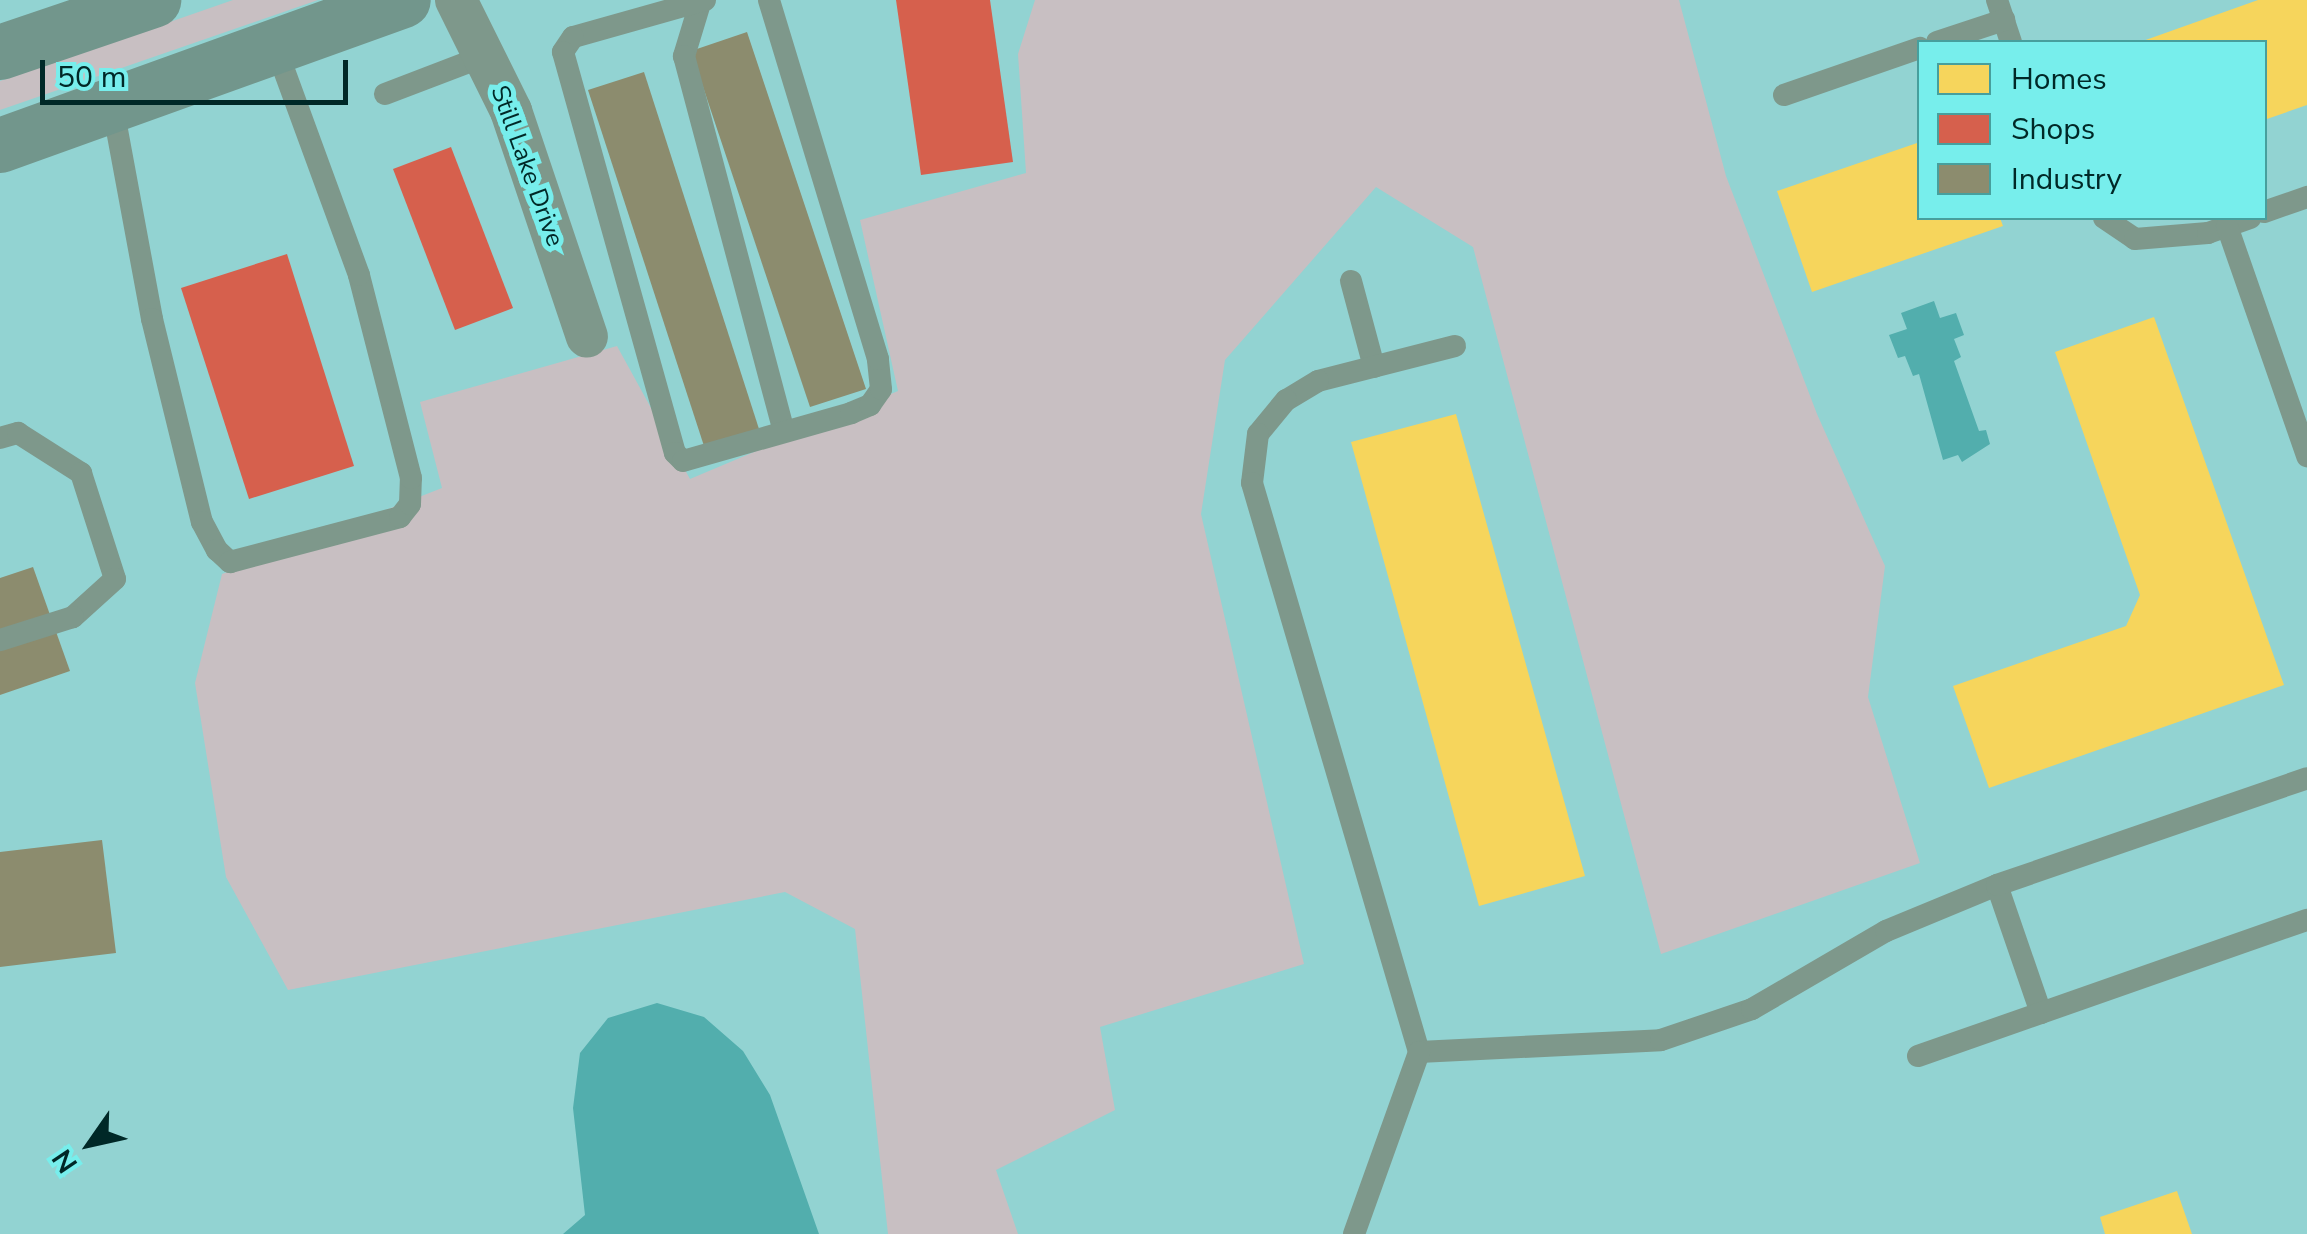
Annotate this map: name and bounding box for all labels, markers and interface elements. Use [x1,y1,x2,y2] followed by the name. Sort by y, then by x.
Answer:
[45,40,352,102] scale bar
[1917,40,2267,220] legend
[57,57,126,98] text: 50 m
[2011,59,2107,100] text: Homes
[484,81,570,251] street label: Still Lake Drive
[2011,109,2095,150] text: Shops
[2011,159,2122,200] text: Industry
[40,1094,140,1194] north arrow
[44,1141,87,1180] text: N

